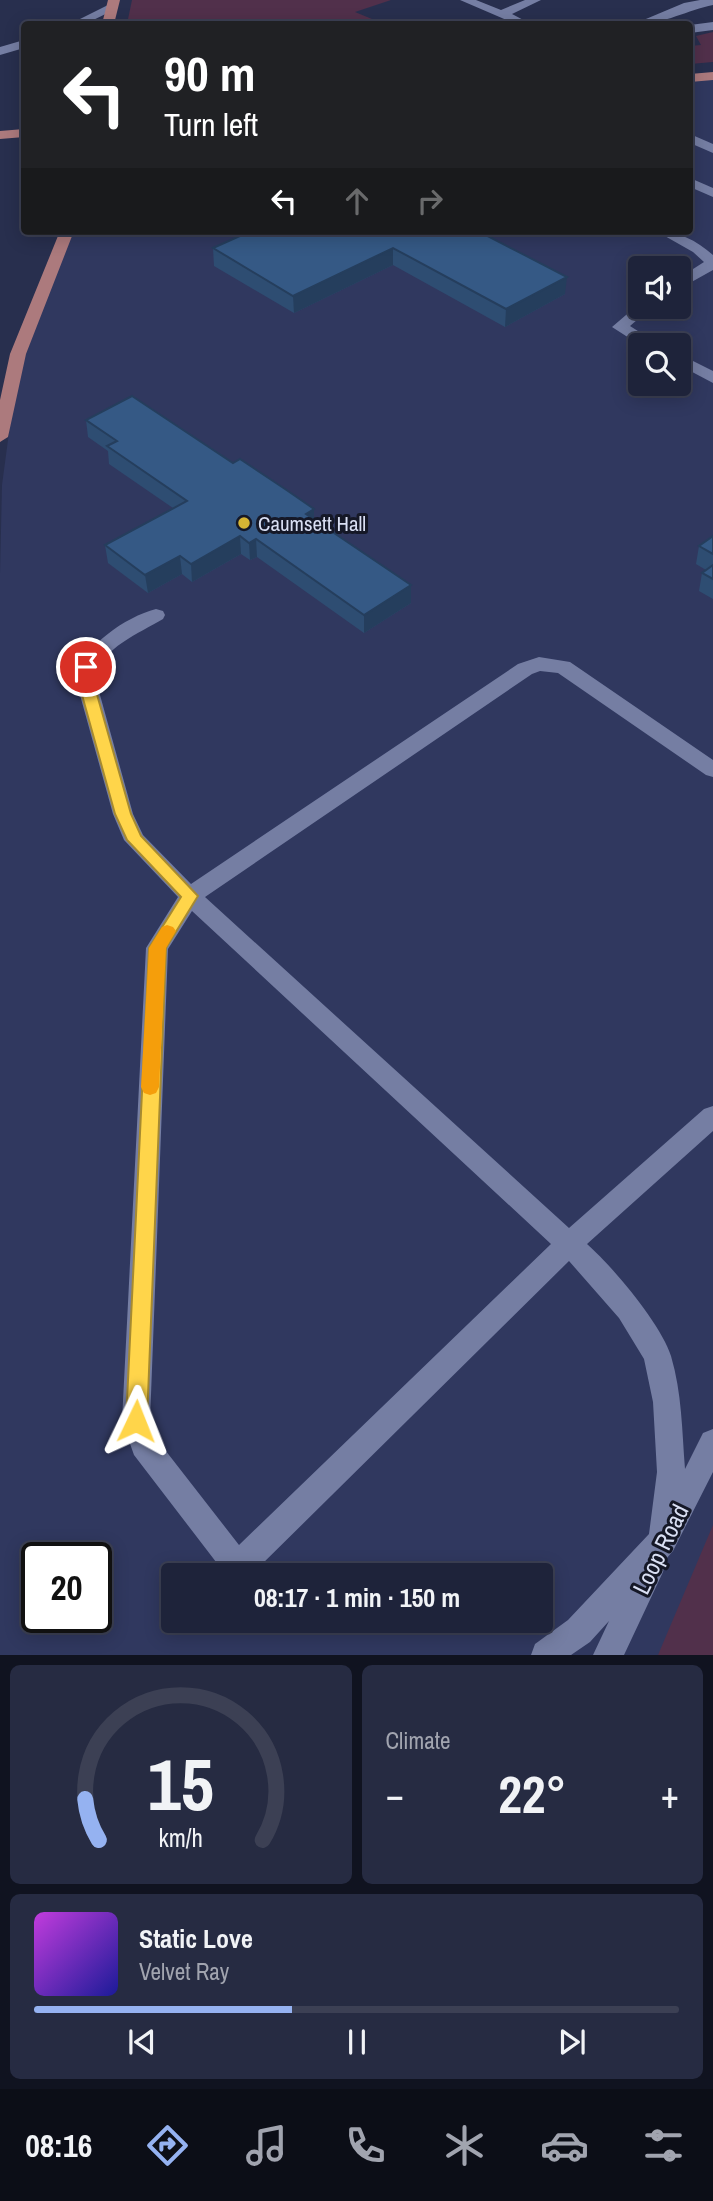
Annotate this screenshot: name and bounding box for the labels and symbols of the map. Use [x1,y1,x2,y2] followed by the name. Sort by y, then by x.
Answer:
[258,509,366,538] place label: Caumsett Hall
[236,515,252,531] marker: Caumsett Hall
[56,637,116,697] pin
[99,1384,173,1458] position arrow
[625,1499,695,1599] street label: Loop Road
[21,1542,112,1633] speed limit sign: 20

